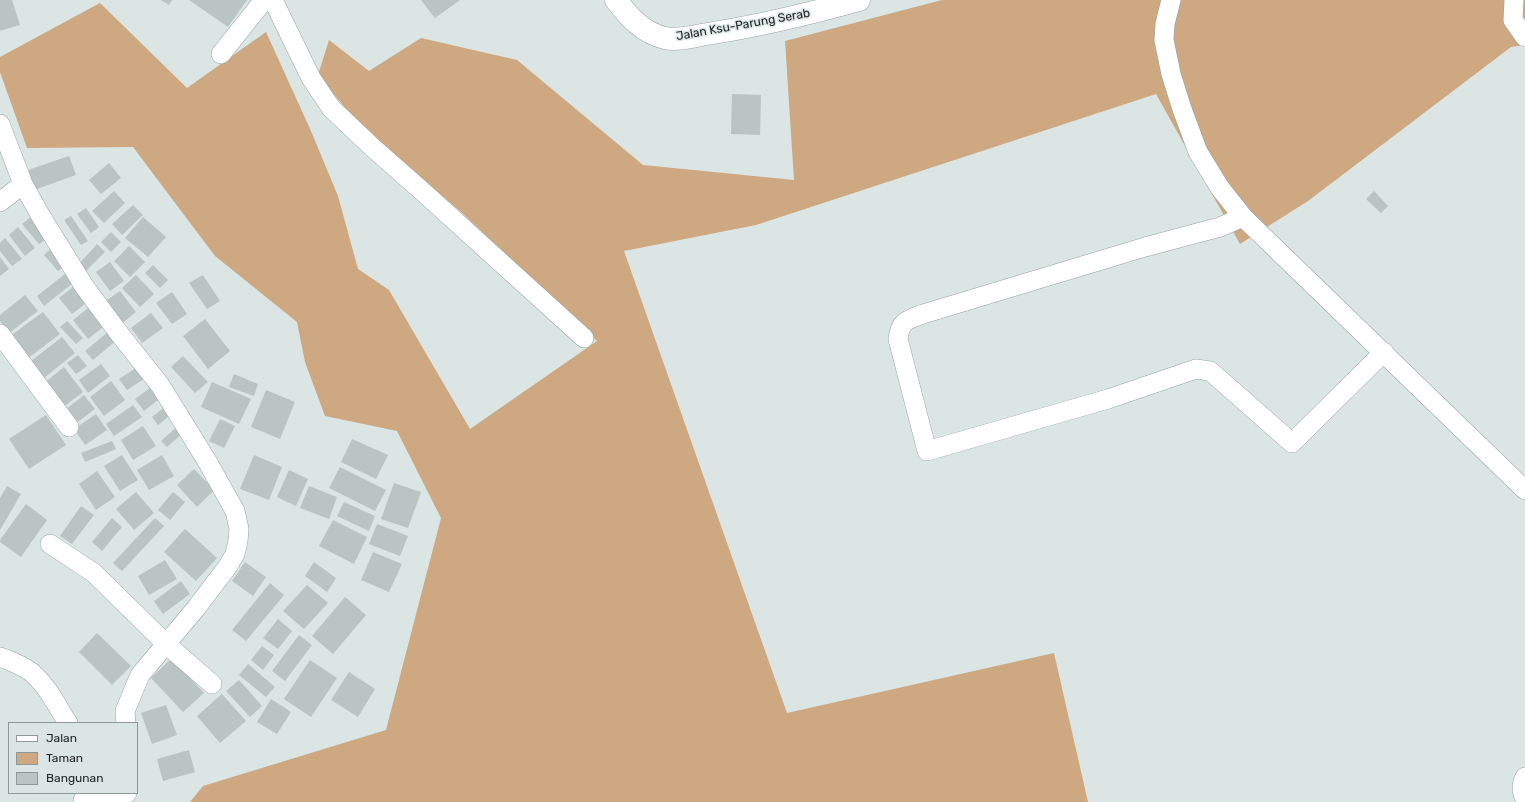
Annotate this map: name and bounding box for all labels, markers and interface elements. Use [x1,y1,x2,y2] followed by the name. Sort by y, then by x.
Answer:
[675,6,811,44] street label: Jalan Ksu-Parung Serab
[8,722,138,794] legend
[46,731,77,745] text: Jalan
[46,751,83,765] text: Taman
[46,771,103,785] text: Bangunan

